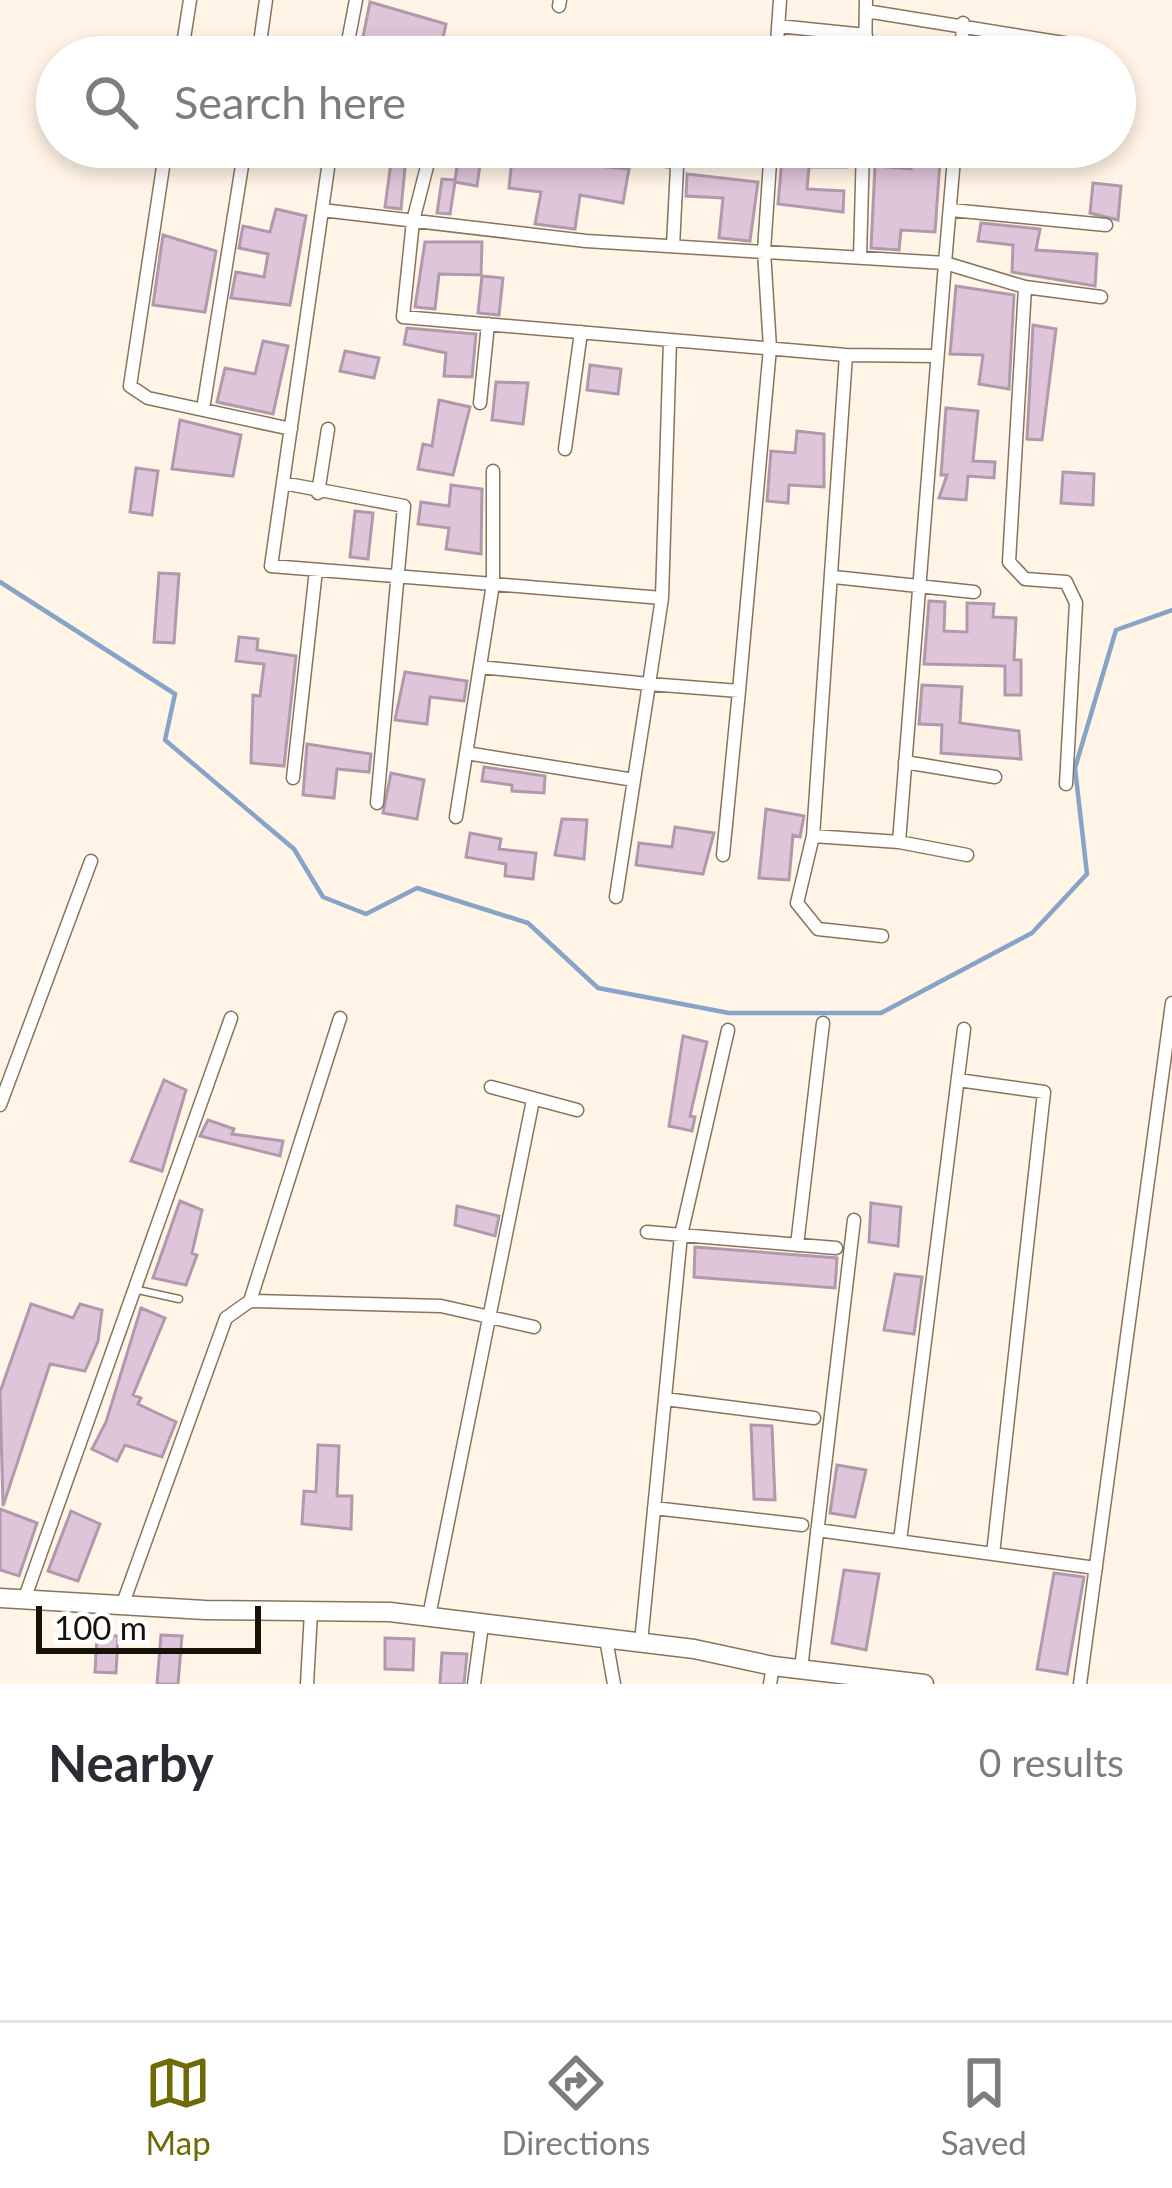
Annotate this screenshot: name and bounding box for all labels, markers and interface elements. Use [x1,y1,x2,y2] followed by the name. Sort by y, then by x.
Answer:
[36,36,1136,168] search box
[78,69,144,135] icon: search
[174,75,406,129] text: Search here
[36,1600,261,1653] scale bar
[54,1607,147,1647] text: 100 m
[48,1732,214,1793] text: Nearby
[979,1739,1124,1785] text: 0 results
[145,2050,211,2162] tab: Map
[501,2050,650,2162] tab: Directions
[941,2050,1027,2162] tab: Saved

